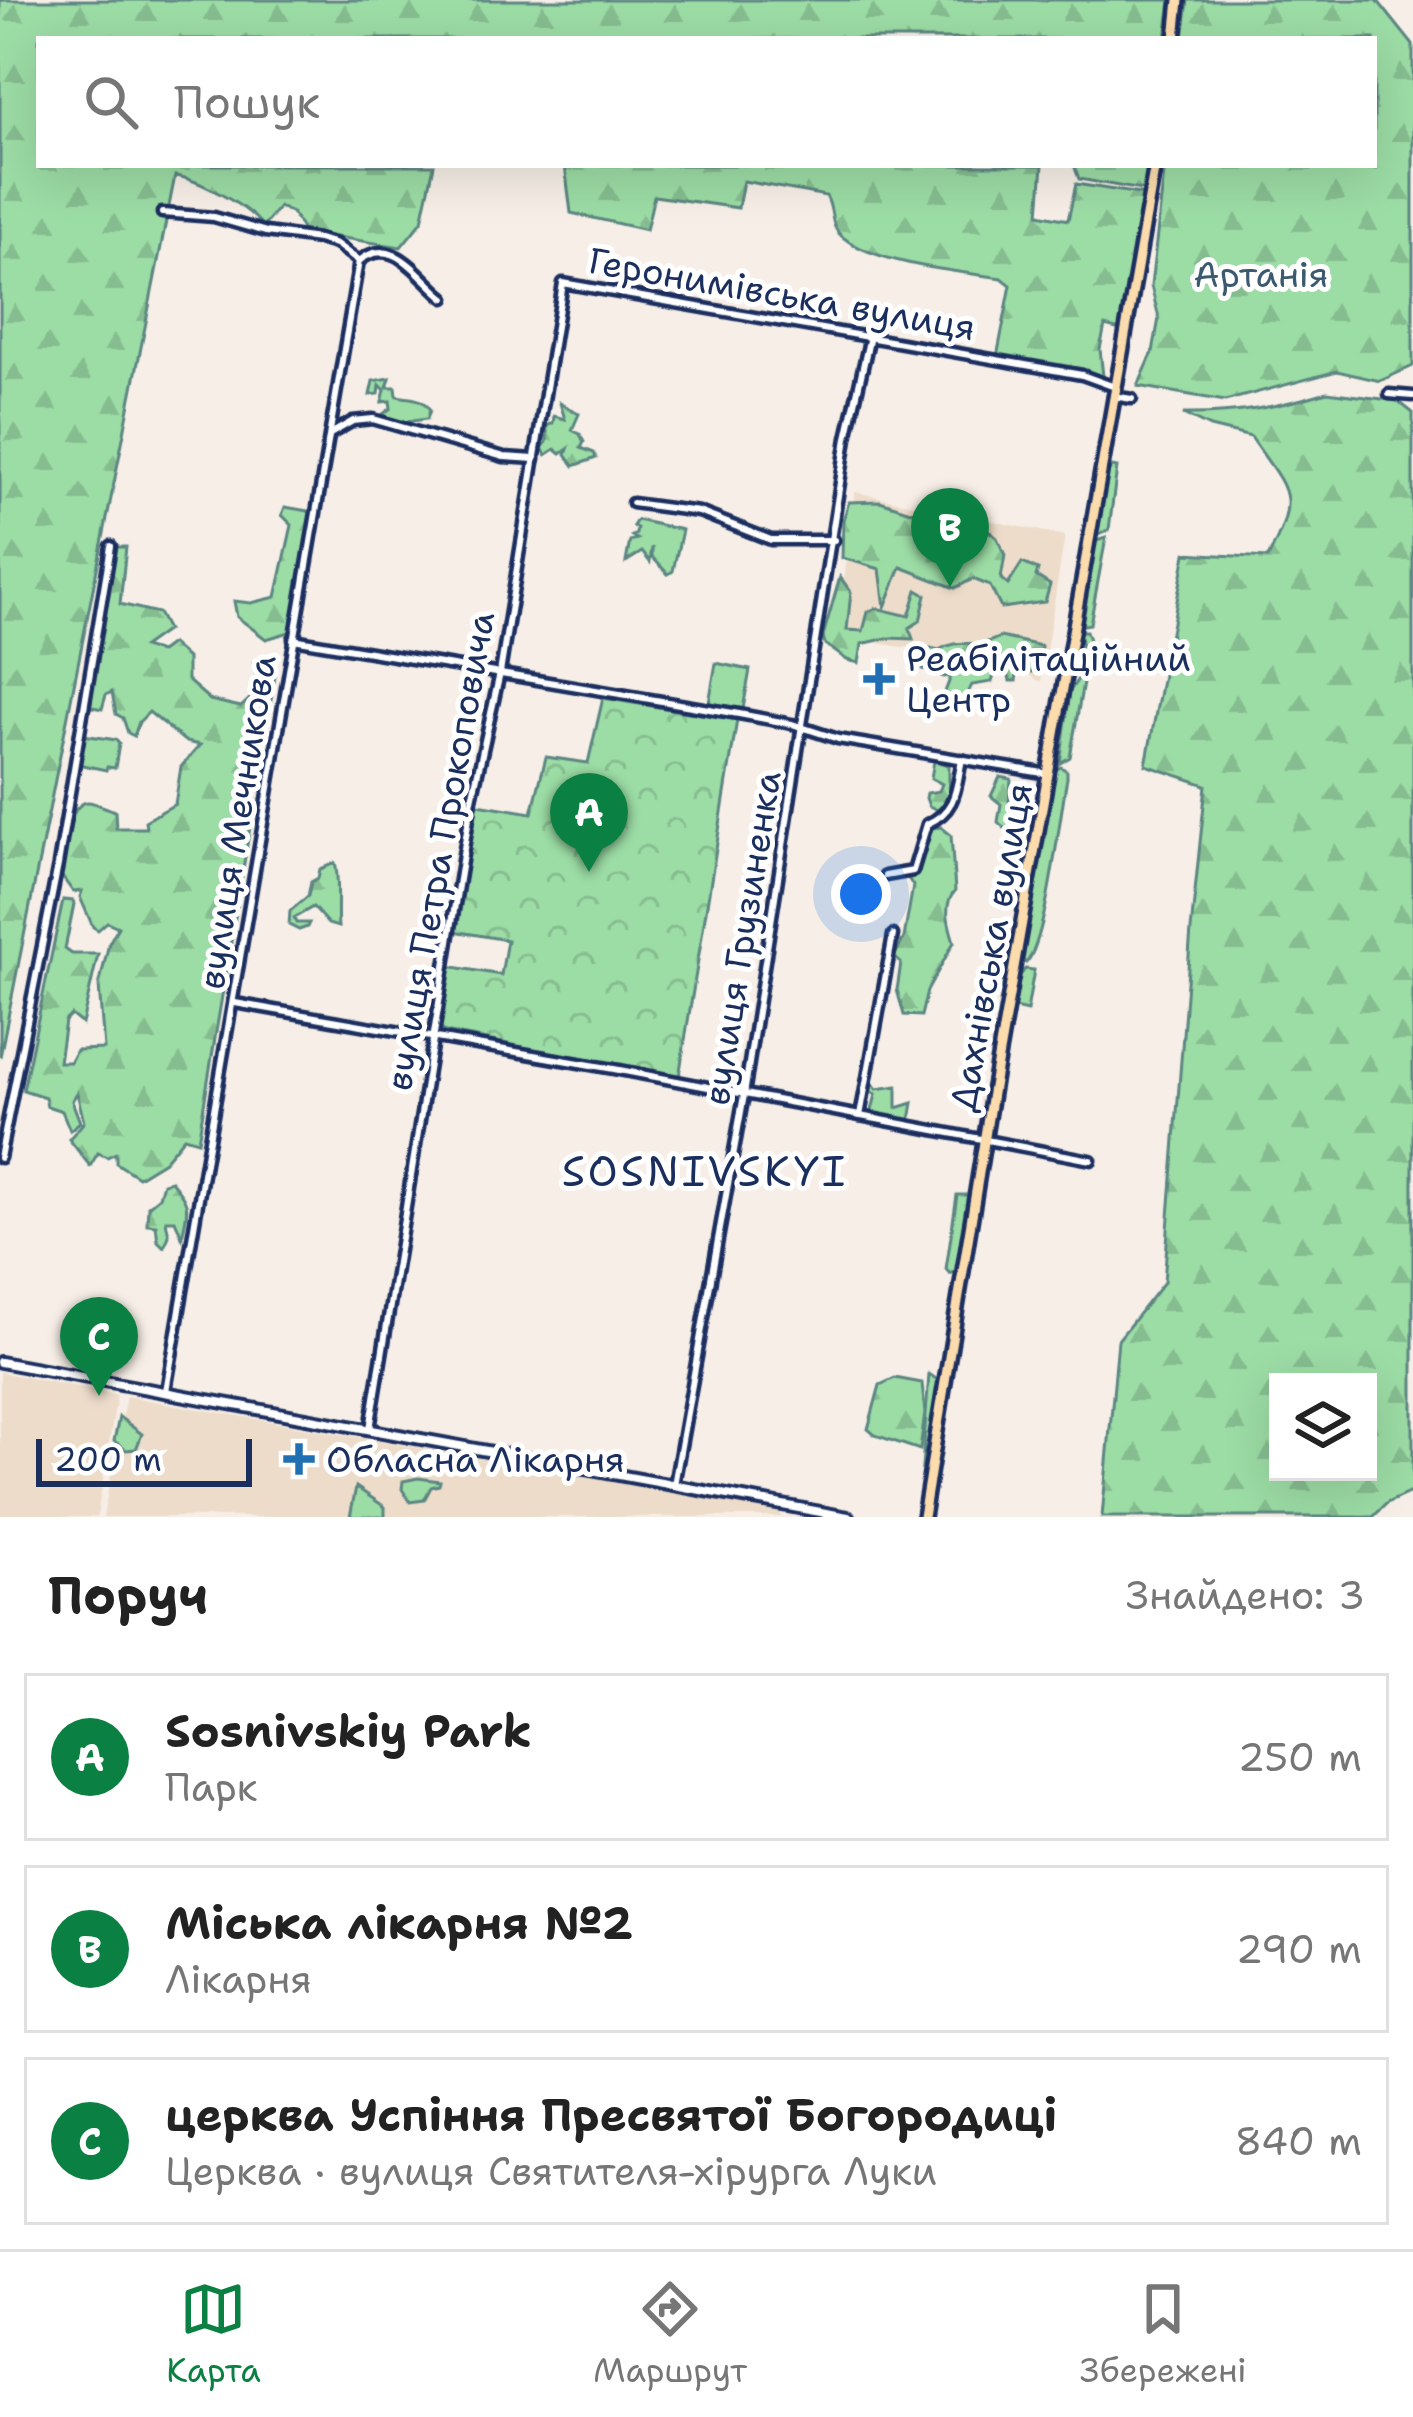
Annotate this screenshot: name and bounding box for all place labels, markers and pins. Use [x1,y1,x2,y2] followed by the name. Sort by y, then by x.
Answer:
[911,488,989,587] pin: B
[906,634,1191,724] place label: Реабілітаційний Центр
[863,663,895,695] marker: Реабілітаційний Центр
[550,773,628,872] pin: A
[60,1297,138,1396] pin: C
[326,1435,625,1484] place label: Обласна Лікарня
[283,1443,315,1475] marker: Обласна Лікарня

